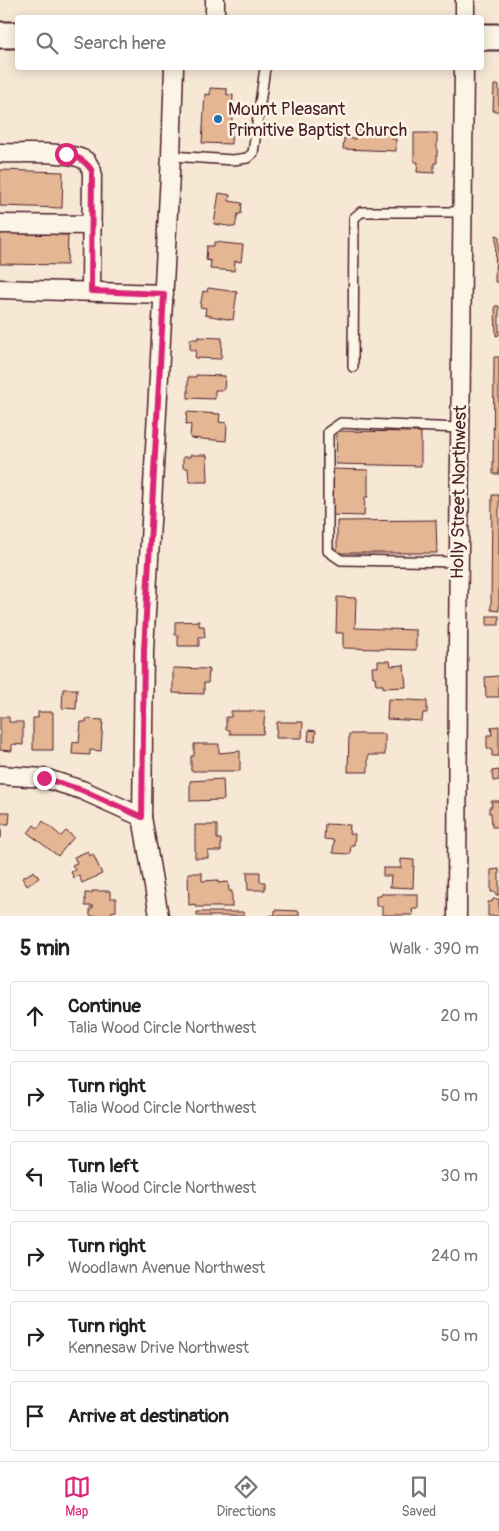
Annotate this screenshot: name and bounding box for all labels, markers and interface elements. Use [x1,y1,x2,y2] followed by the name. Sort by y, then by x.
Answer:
[15,15,484,70] search box
[33,29,61,57] icon: search
[73,31,166,55] text: Search here
[228,98,407,142] place label: Mount Pleasant Primitive Baptist Church
[212,113,224,125] marker: Mount Pleasant Primitive Baptist Church
[55,143,78,166] route start
[446,404,472,579] street label: Holly Street Northwest
[33,767,56,790] route end
[20,935,70,962] text: 5 min
[390,939,479,959] text: Walk · 390 m
[68,994,141,1018] text: Continue
[21,1002,49,1030] icon: ahead
[440,1006,478,1026] text: 20 m
[68,1018,256,1038] text: Talia Wood Circle Northwest
[68,1074,146,1098] text: Turn right
[21,1082,49,1110] icon: right
[441,1086,478,1106] text: 50 m
[68,1098,256,1118] text: Talia Wood Circle Northwest
[68,1154,138,1178] text: Turn left
[21,1162,49,1190] icon: left
[440,1166,478,1186] text: 30 m
[68,1178,256,1198] text: Talia Wood Circle Northwest
[68,1234,146,1258] text: Turn right
[21,1242,49,1270] icon: right
[431,1246,478,1266] text: 240 m
[68,1258,265,1278] text: Woodlawn Avenue Northwest
[68,1314,146,1338] text: Turn right
[21,1322,49,1350] icon: right
[441,1326,478,1346] text: 50 m
[68,1338,249,1358] text: Kennesaw Drive Northwest
[21,1402,49,1430] icon: arrive
[68,1404,229,1428] text: Arrive at destination
[63,1473,91,1520] tab: Map
[216,1473,276,1520] tab: Directions
[401,1473,436,1520] tab: Saved

